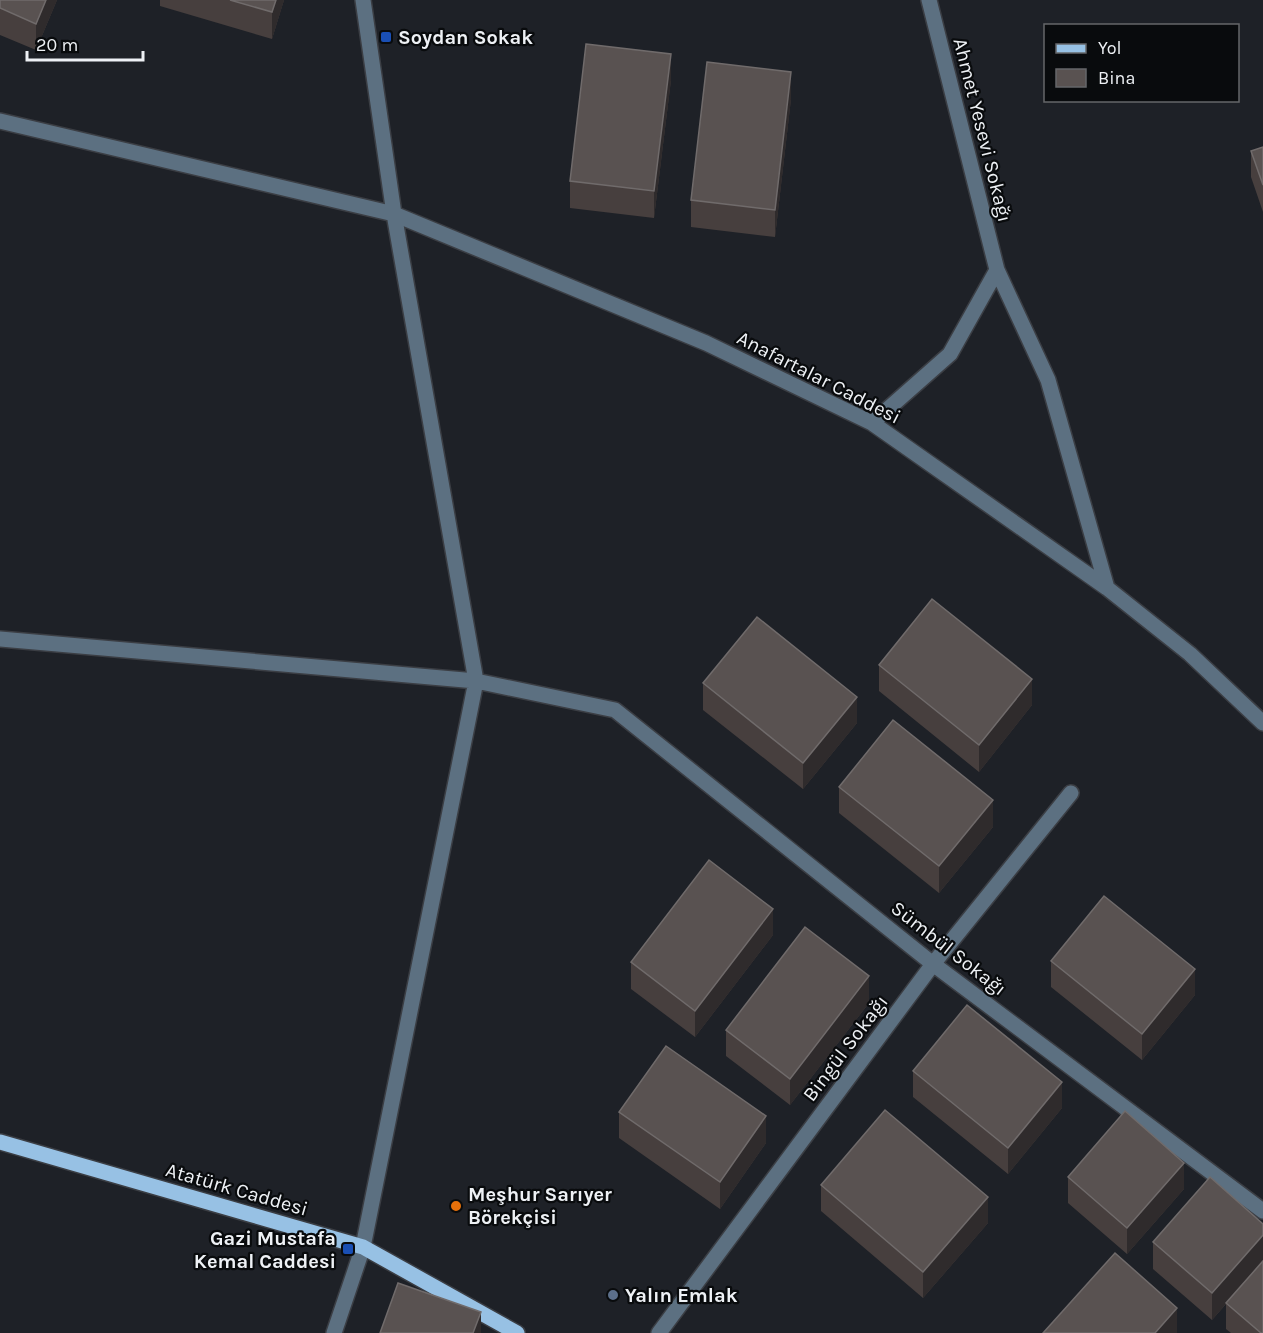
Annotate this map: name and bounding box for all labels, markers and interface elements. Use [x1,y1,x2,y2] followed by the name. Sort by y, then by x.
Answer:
[27,24,142,62] scale bar
[1044,24,1239,102] legend
[398,26,533,49] place label: Soydan Sokak
[379,30,393,44] marker: Soydan Sokak
[36,34,78,56] text: 20 m
[949,36,1017,225] street label: Ahmet Yesevi Sokağı
[1098,37,1122,59] text: Yol
[1098,67,1135,89] text: Bina
[733,326,904,429] street label: Anafartalar Caddesi
[887,896,1011,1000] street label: Sümbül Sokağı
[798,991,893,1106] street label: Bingül Sokağı
[163,1158,311,1221] street label: Atatürk Caddesi
[468,1183,612,1229] place label: Meşhur Sarıyer Börekçisi
[449,1199,463,1213] marker: Meşhur Sarıyer Börekçisi
[194,1227,336,1273] place label: Gazi Mustafa Kemal Caddesi
[341,1242,355,1256] marker: Gazi Mustafa Kemal Caddesi
[625,1284,738,1307] place label: Yalın Emlak
[606,1288,620,1302] marker: Yalın Emlak

